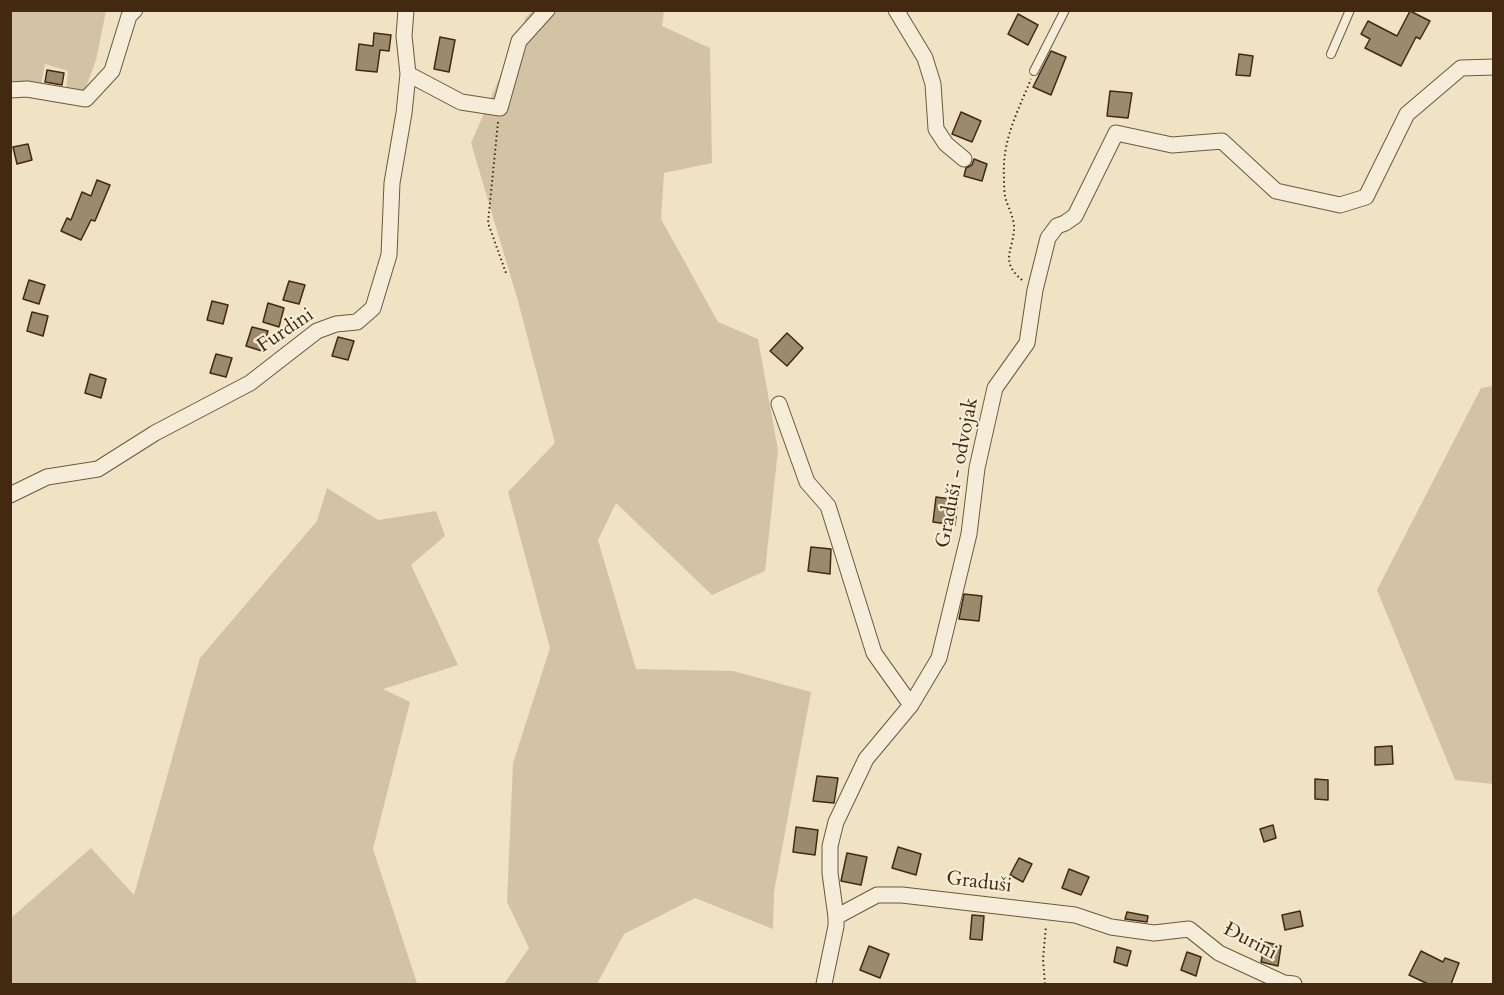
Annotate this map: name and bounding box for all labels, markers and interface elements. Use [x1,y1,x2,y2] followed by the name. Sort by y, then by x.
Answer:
[253,303,319,359] street label: Furdini
[932,396,984,550] street label: Graduši - odvojak
[945,867,1013,899] street label: Graduši
[1219,918,1281,966] street label: Đurini

